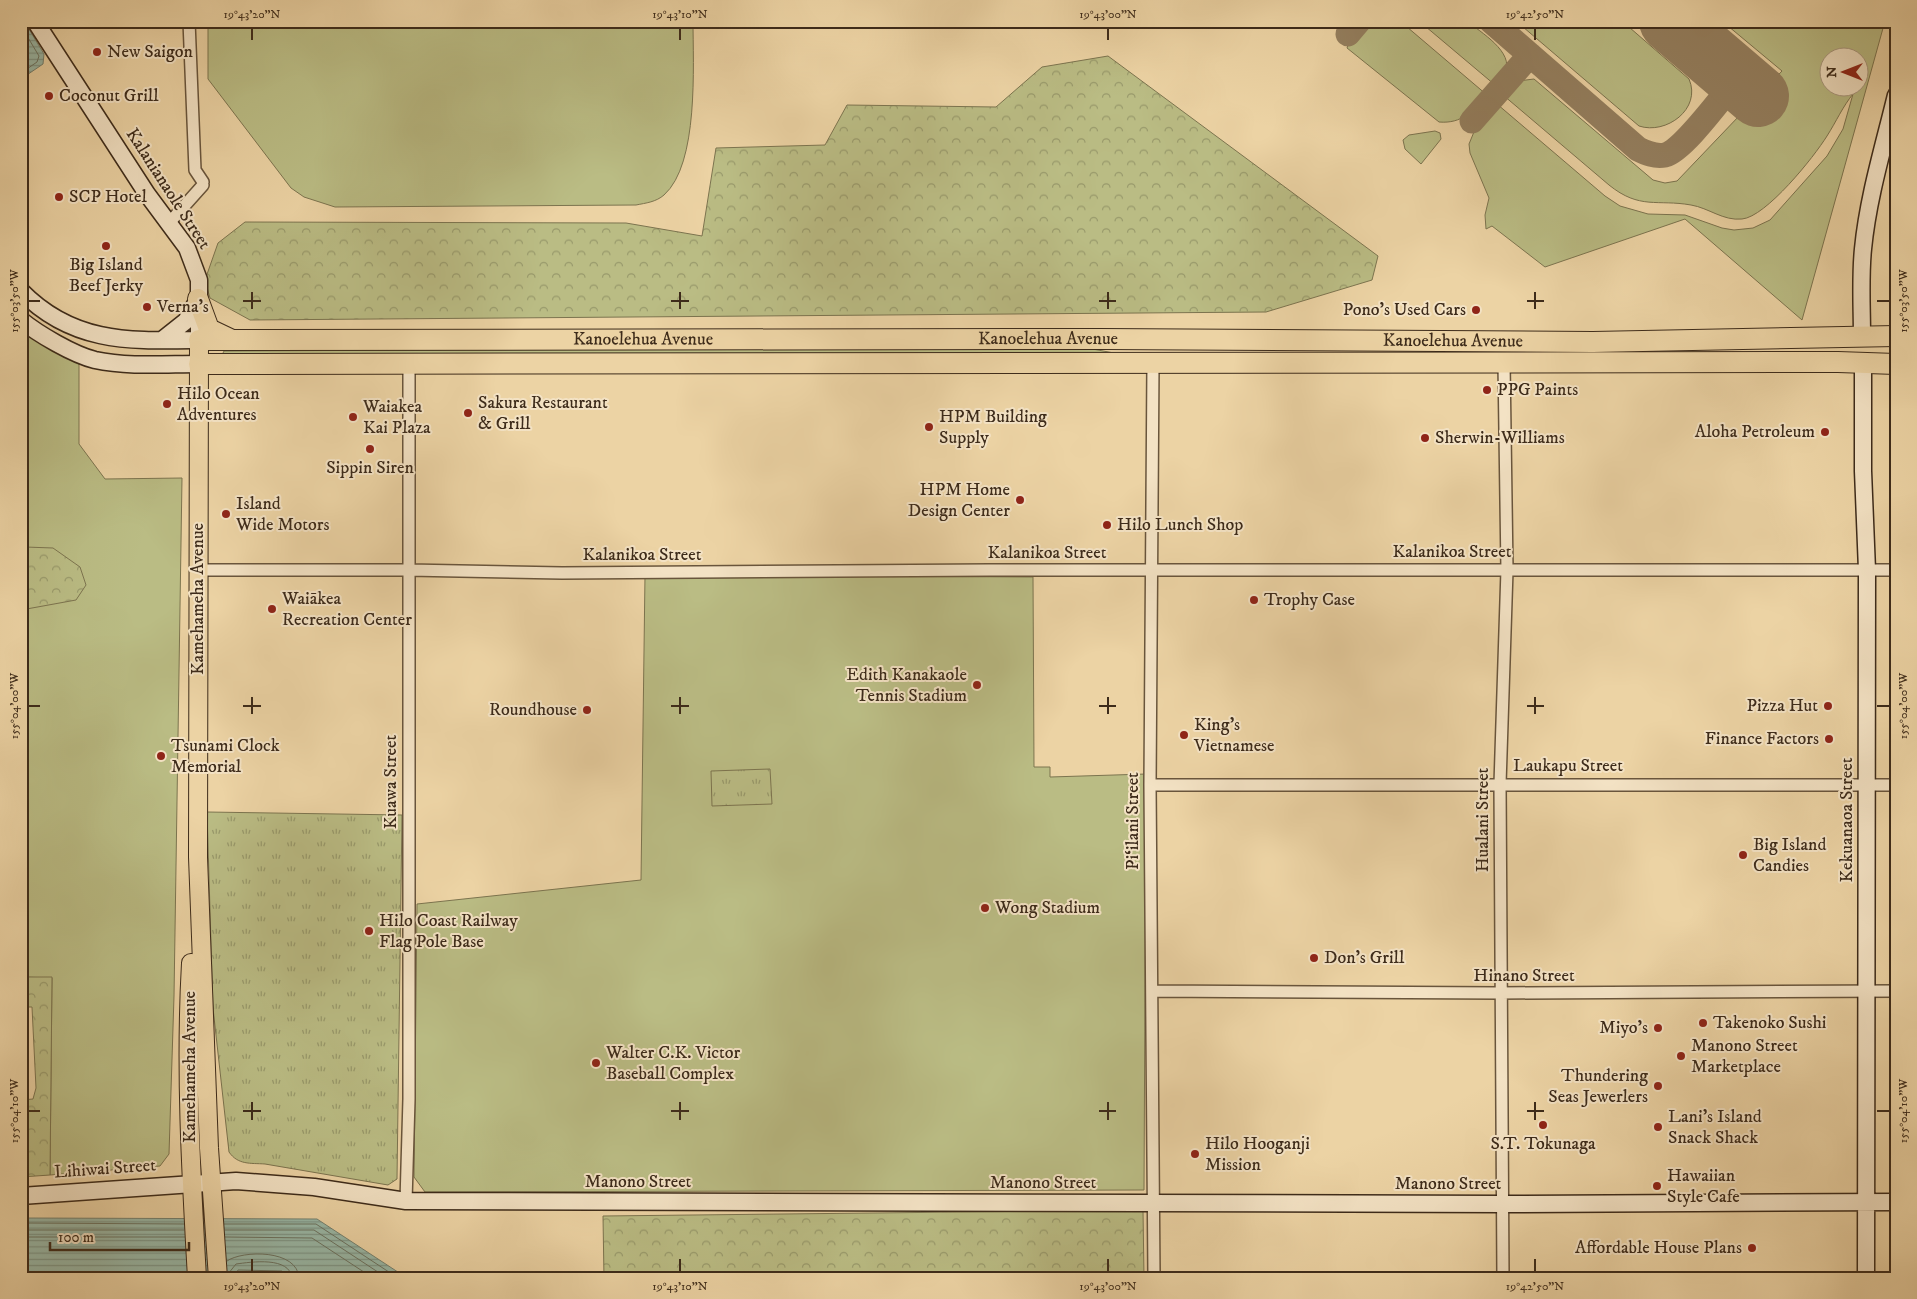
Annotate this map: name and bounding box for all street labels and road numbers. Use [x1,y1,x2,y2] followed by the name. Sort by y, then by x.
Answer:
[121,124,215,254] street label: Kalanianaole Street
[573,328,713,351] street label: Kanoelehua Avenue
[978,328,1118,350] street label: Kanoelehua Avenue
[1383,330,1523,353] street label: Kanoelehua Avenue
[187,523,209,675] street label: Kamehameha Avenue
[1393,541,1512,563] street label: Kalanikoa Street
[988,542,1107,564] street label: Kalanikoa Street
[583,544,702,566] street label: Kalanikoa Street
[380,735,402,829] street label: Kuawa Street
[1513,755,1623,777] street label: Laukapu Street
[1836,757,1858,882] street label: Kekuanaoa Street
[1472,767,1494,872] street label: Hualani Street
[1122,772,1144,870] street label: Pi‘ilani Street
[1473,965,1575,987] street label: Hinano Street
[179,991,201,1143] street label: Kamehameha Avenue
[53,1154,157,1184] street label: Lihiwai Street
[585,1171,692,1193] street label: Manono Street
[990,1172,1097,1194] street label: Manono Street
[1395,1173,1502,1195] street label: Manono Street

